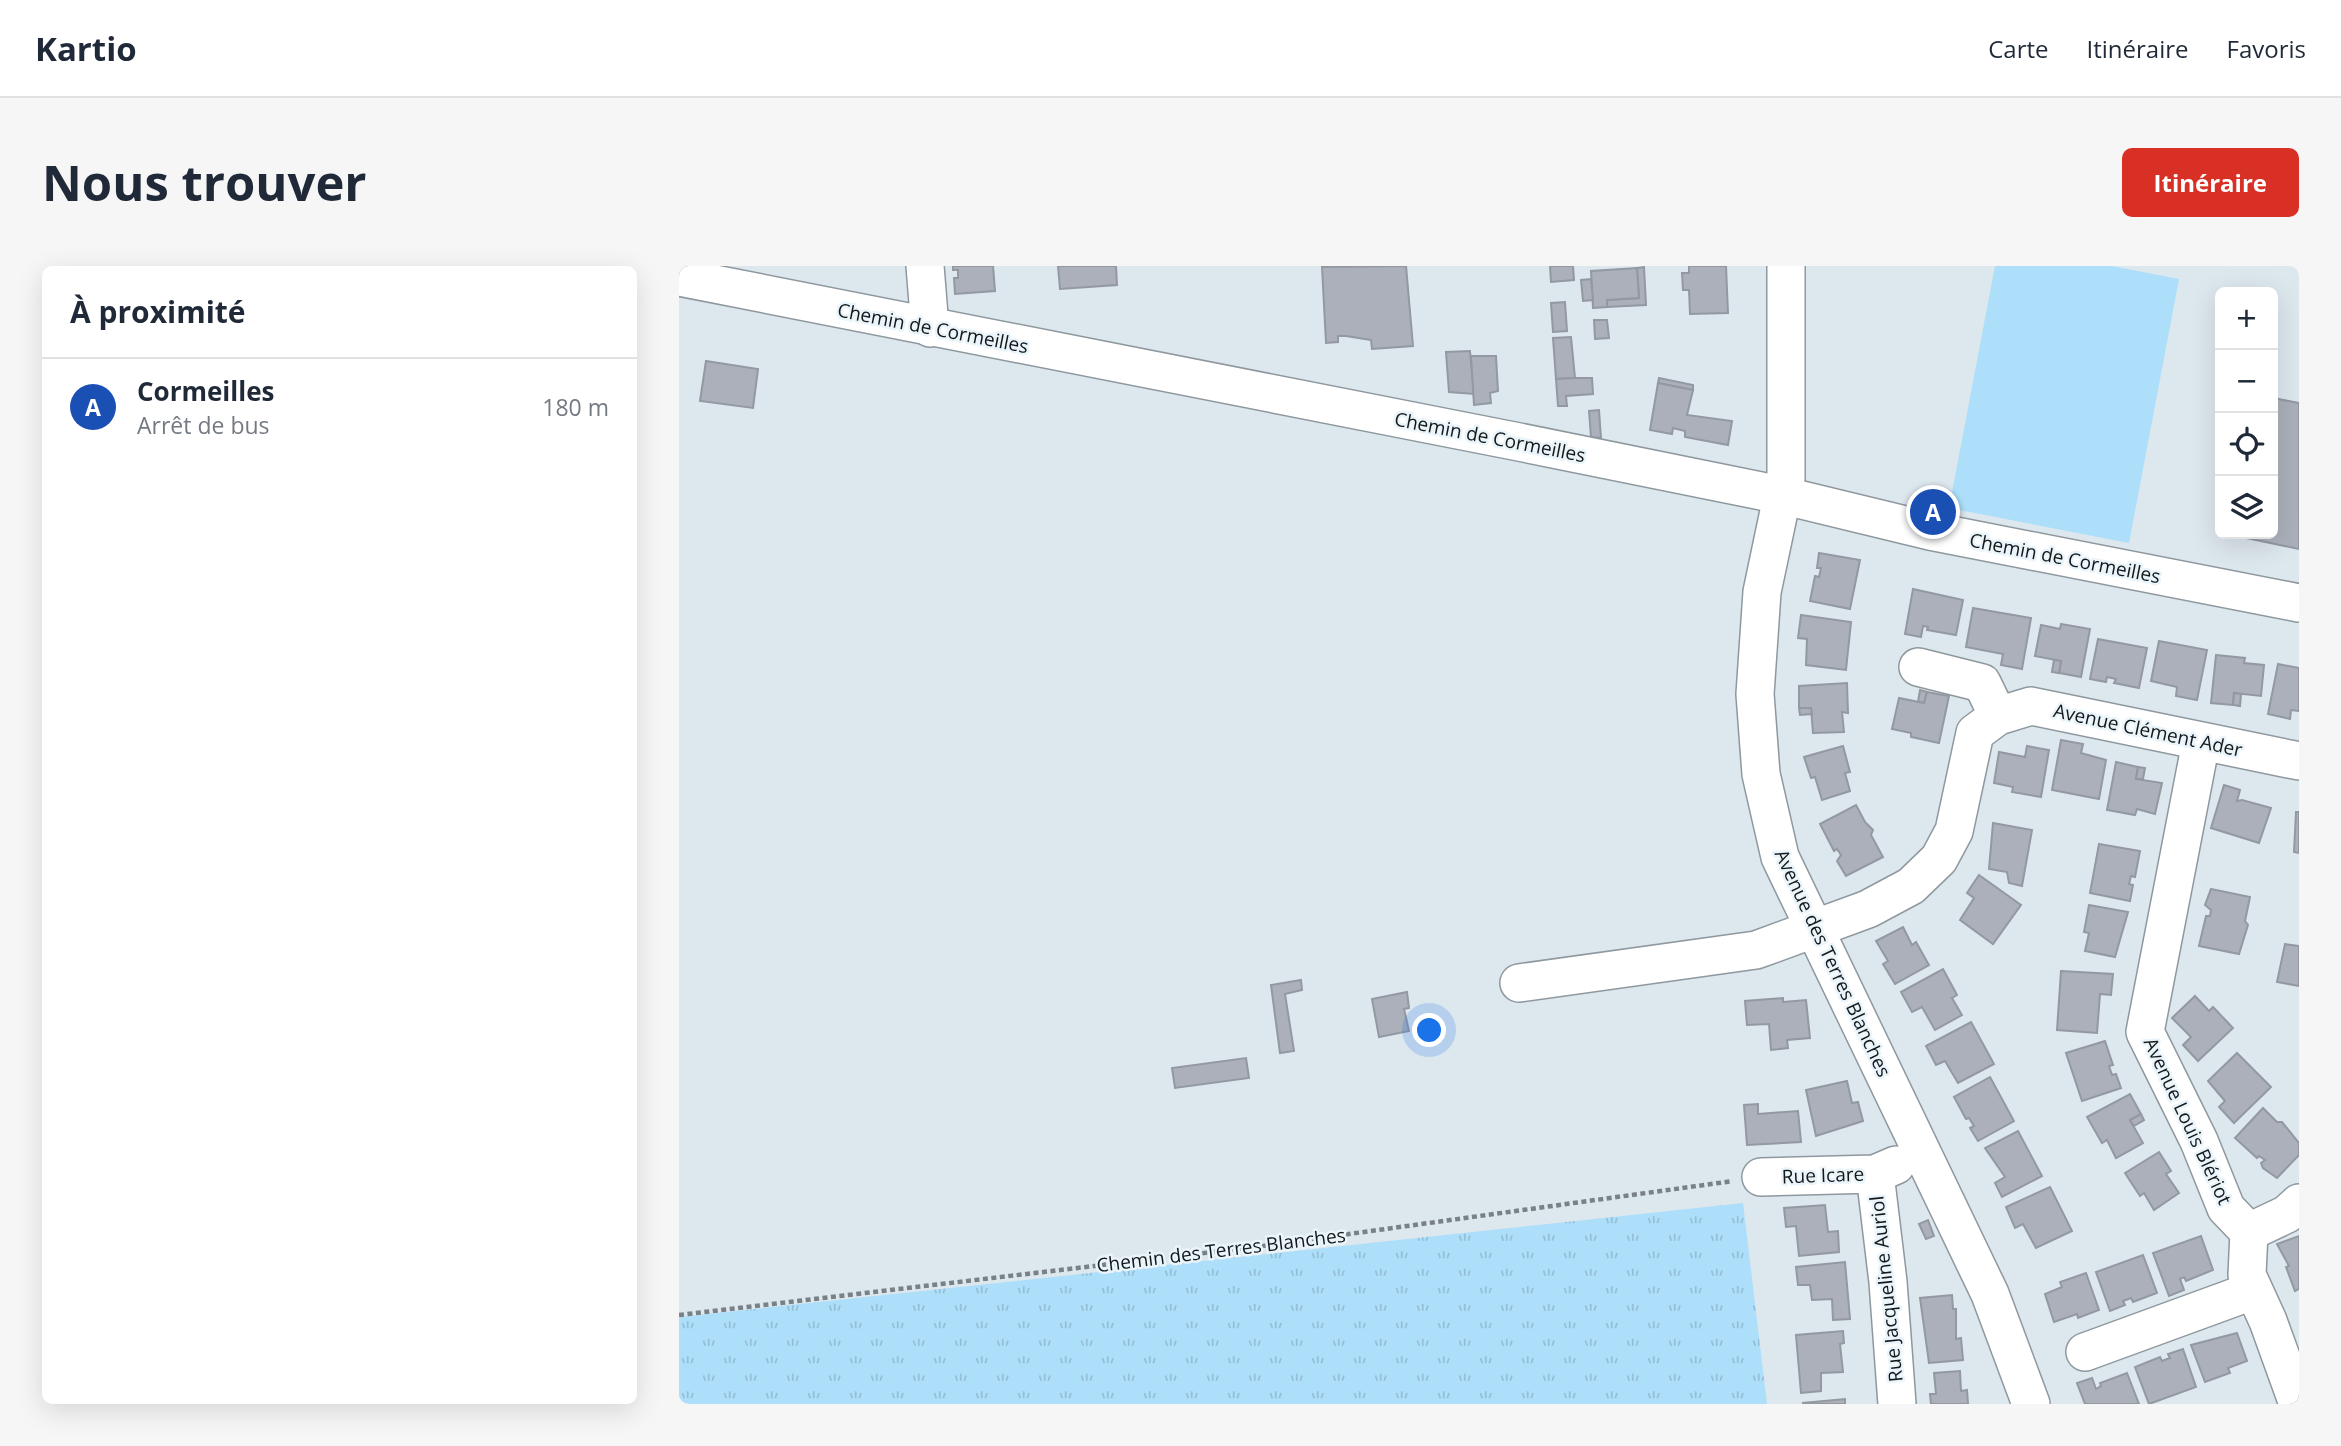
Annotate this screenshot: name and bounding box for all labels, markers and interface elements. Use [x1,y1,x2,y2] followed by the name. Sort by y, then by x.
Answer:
[35,26,137,71] text: Kartio
[1988,32,2049,65] text: Carte
[2087,32,2189,65] text: Itinéraire
[2227,32,2306,65] text: Favoris
[2122,148,2299,217] button: Itinéraire
[42,149,367,215] text: Nous trouver
[2215,287,2278,539] map controls
[2215,287,2278,350] button: +
[70,291,246,332] text: À proximité
[835,297,1031,359] street label: Chemin de Cormeilles
[2215,350,2278,413] button: −
[137,373,274,409] text: Cormeilles
[85,391,101,423] text: A
[542,391,609,423] text: 180 m
[1392,406,1588,468] street label: Chemin de Cormeilles
[137,409,270,441] text: Arrêt de bus
[2215,413,2278,476] button: locate
[2215,476,2278,539] button: layers
[1910,486,1956,538] pin: A
[1967,527,2163,589] street label: Chemin de Cormeilles
[2051,697,2245,763] street label: Avenue Clément Ader
[1769,845,1897,1081] street label: Avenue des Terres Blanches
[1412,1013,1446,1047] your location
[2138,1033,2238,1209] street label: Avenue Louis Blériot
[1781,1161,1865,1189] street label: Rue Icare
[1863,1195,1909,1383] street label: Rue Jacqueline Auriol
[1095,1222,1347,1278] street label: Chemin des Terres Blanches

